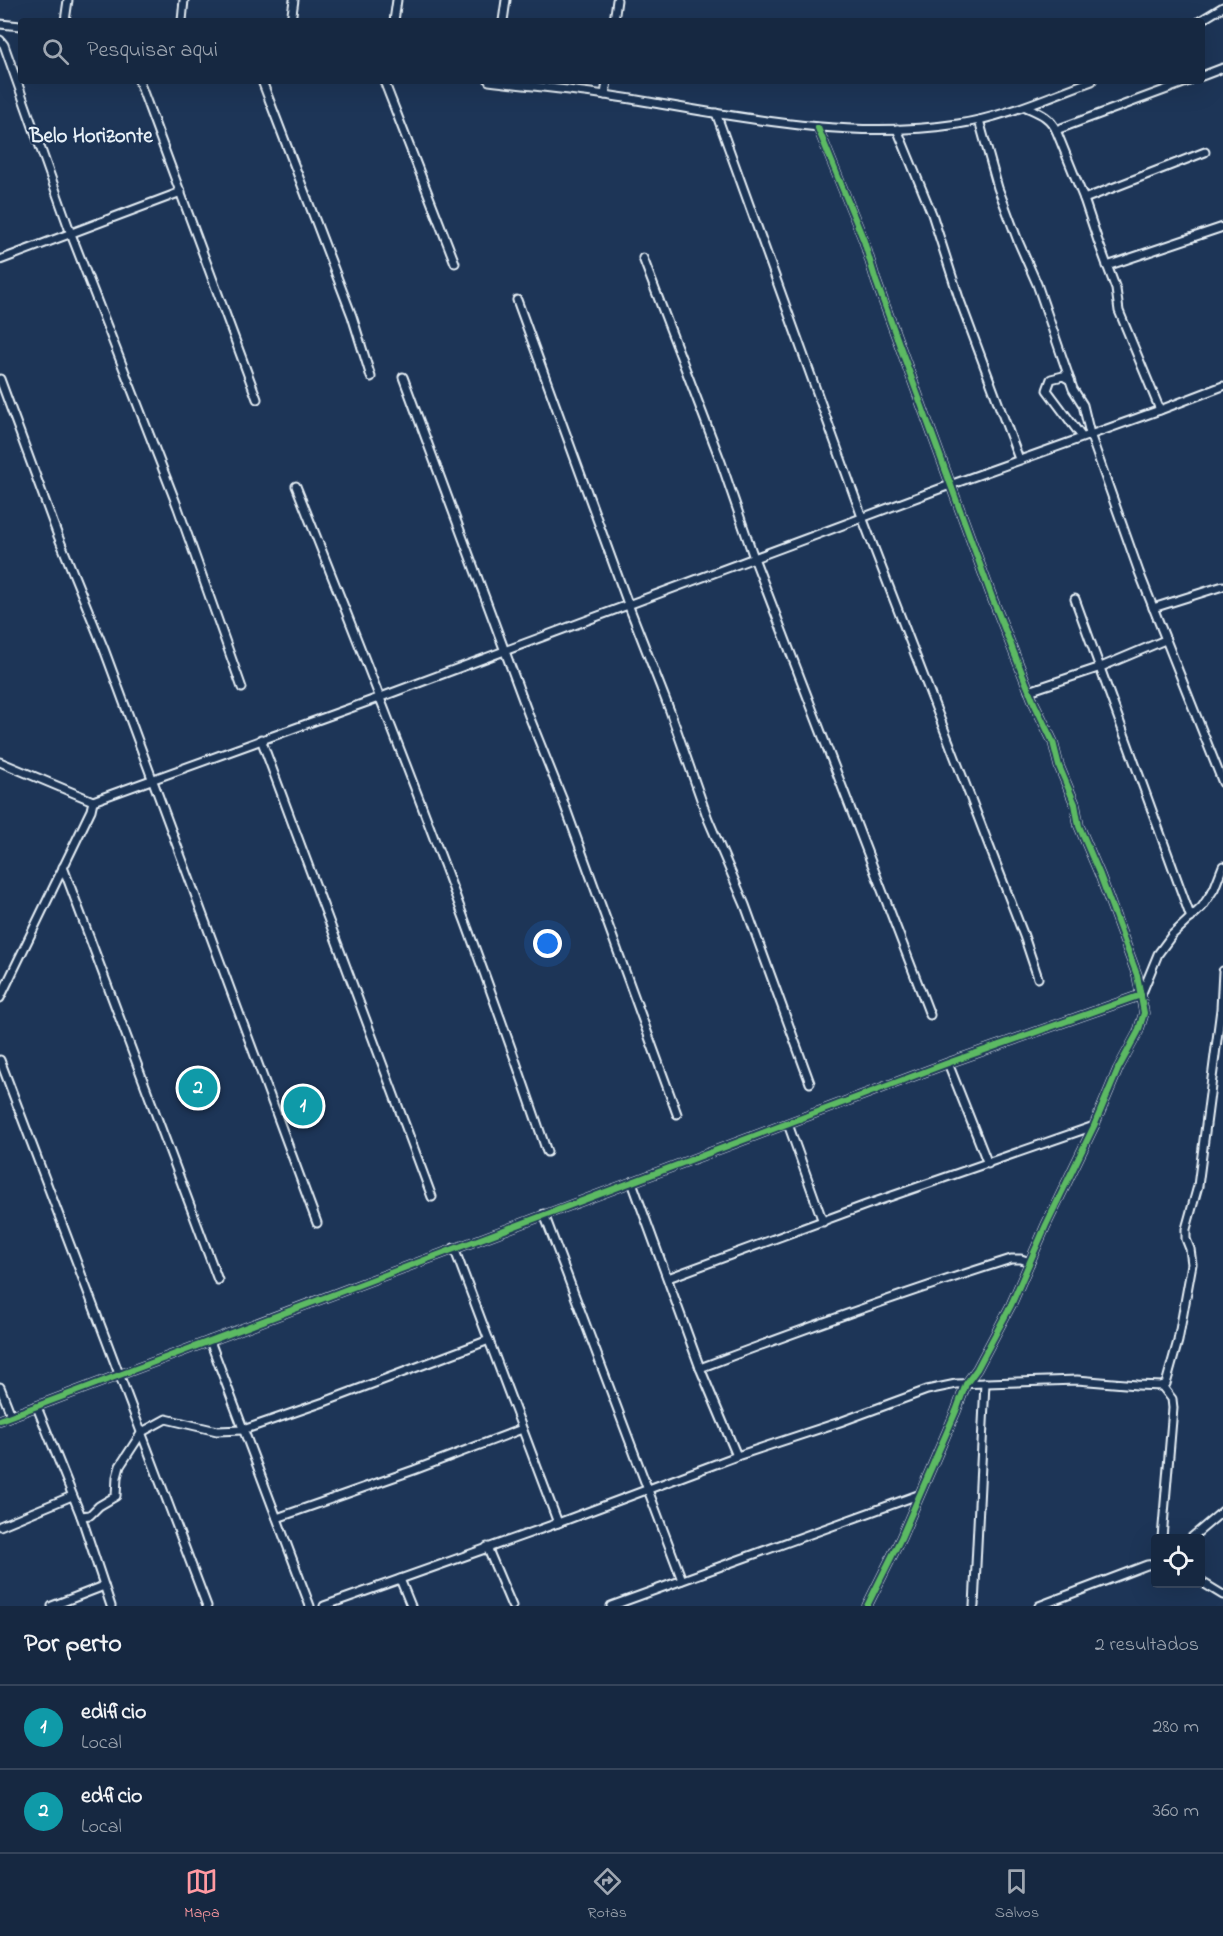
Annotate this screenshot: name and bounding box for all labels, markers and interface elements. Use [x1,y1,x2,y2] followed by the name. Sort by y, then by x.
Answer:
[18,18,1205,84] search box
[39,35,72,68] icon: search
[87,35,218,67] text: Pesquisar aqui
[28,122,153,152] district label: Belo Horizonte
[533,929,562,958] your location
[178,1066,218,1110] pin: 2
[284,1084,322,1128] pin: 1
[1151,1534,1205,1588] map controls
[1151,1534,1205,1588] button: locate
[24,1626,122,1664] text: Por perto
[1095,1631,1199,1660] text: 2 resultados
[81,1697,147,1729] text: edificio
[40,1713,47,1742] text: 1
[1152,1713,1199,1742] text: 280 m
[81,1729,122,1758] text: Local
[81,1781,143,1813] text: edficio
[39,1797,48,1826] text: 2
[1153,1797,1199,1826] text: 360 m
[81,1813,122,1842] text: Local
[184,1865,220,1925] tab: Mapa
[588,1865,627,1925] tab: Rotas
[995,1865,1039,1925] tab: Salvos

